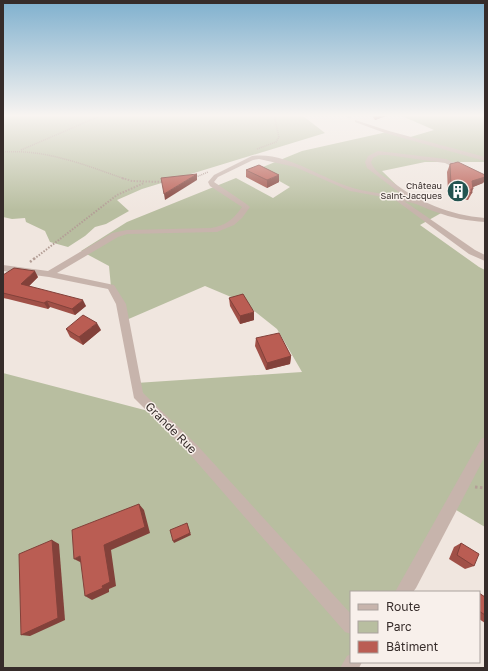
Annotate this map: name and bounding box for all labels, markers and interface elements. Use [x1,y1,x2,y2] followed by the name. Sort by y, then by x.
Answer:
[445,178,471,204] building icon: Château Saint-Jacques
[381,180,442,201] place label: Château Saint-Jacques
[142,399,200,457] street label: Grande Rue
[350,591,480,663] legend
[386,599,420,614] text: Route
[386,619,412,634] text: Parc
[386,639,439,654] text: Bâtiment

